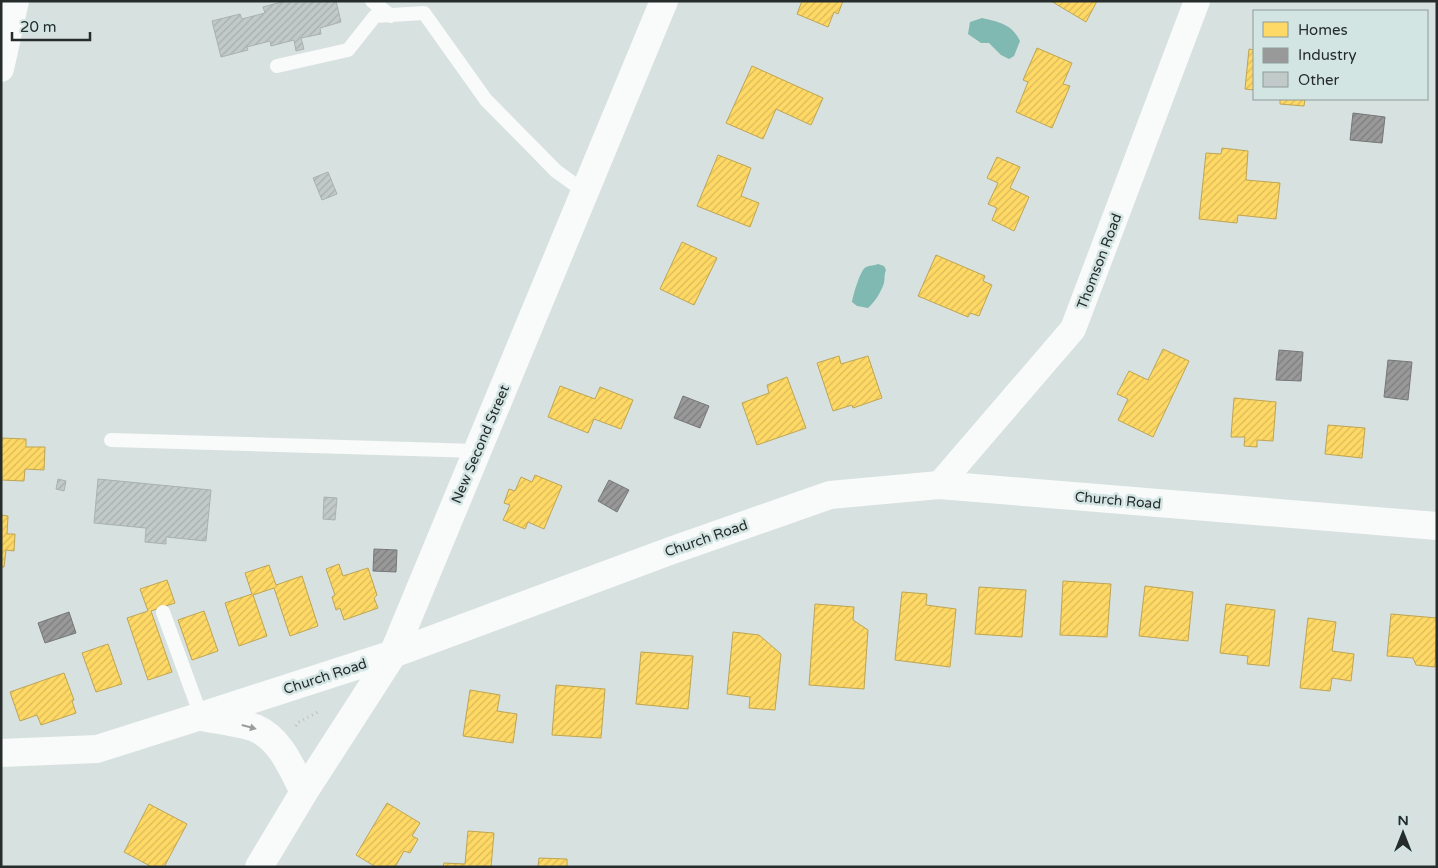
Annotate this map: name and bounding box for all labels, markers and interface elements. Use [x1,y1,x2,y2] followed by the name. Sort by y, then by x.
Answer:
[12,10,90,42] scale bar
[1253,10,1428,100] legend
[20,18,57,36] text: 20 m
[1298,21,1348,39] text: Homes
[1298,46,1357,64] text: Industry
[1298,71,1340,89] text: Other
[1073,211,1125,311] street label: Thomson Road
[448,382,513,506] street label: New Second Street
[1074,488,1162,513] street label: Church Road
[662,516,750,561] street label: Church Road
[281,655,369,698] street label: Church Road
[241,724,256,732] one-way arrow
[1378,808,1428,858] north arrow
[1397,812,1409,829] text: N

